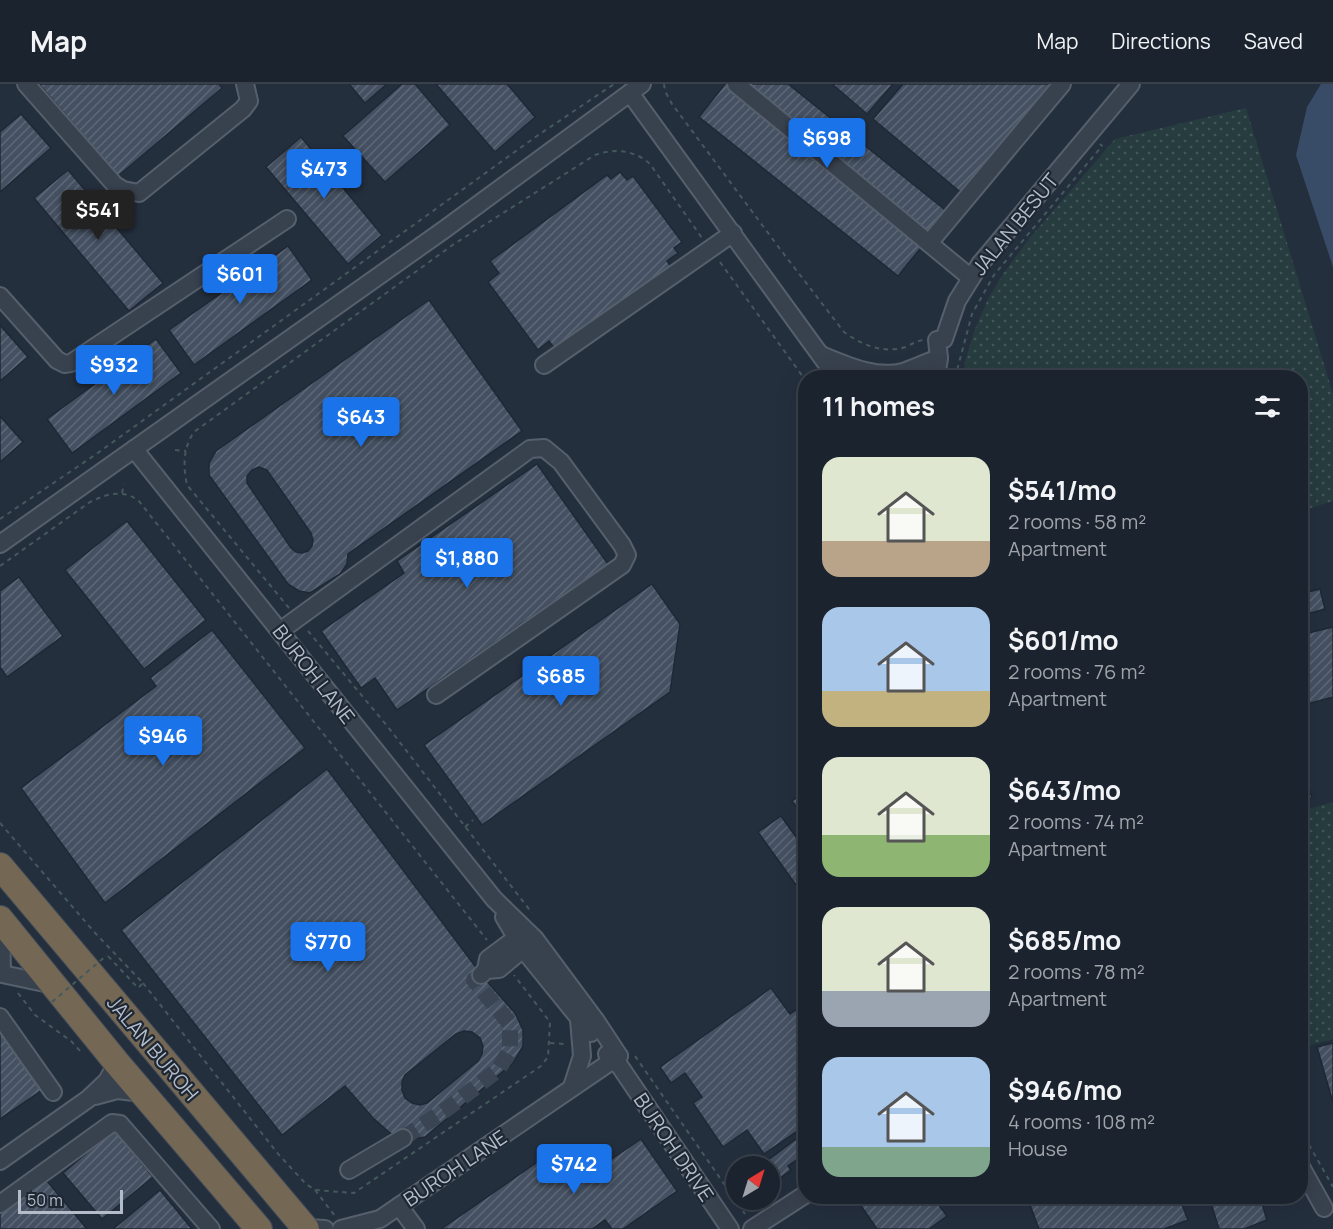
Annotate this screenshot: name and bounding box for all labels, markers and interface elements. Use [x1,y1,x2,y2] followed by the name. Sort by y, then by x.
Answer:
[30,22,87,60] text: Map
[1037,27,1078,55] text: Map
[1111,27,1211,55] text: Directions
[1244,27,1303,55] text: Saved
[791,118,863,169] pin: $698
[802,124,852,151] text: $698
[288,149,360,200] pin: $473
[300,155,348,182] text: $473
[966,167,1064,281] street label: JALAN BESUT
[62,190,134,241] pin: $541
[75,196,121,223] text: $541
[204,254,276,305] pin: $601
[217,260,263,287] text: $601
[78,345,150,396] pin: $932
[90,351,138,378] text: $932
[822,388,935,424] text: 11 homes
[1251,390,1284,423] icon: filters
[325,397,397,448] pin: $643
[337,403,385,430] text: $643
[1008,472,1116,508] text: $541/mo
[870,481,942,553] icon: home
[1008,508,1146,535] text: 2 rooms · 58 m²
[1008,535,1107,562] text: Apartment
[418,538,516,589] pin: $1,880
[435,544,499,571] text: $1,880
[267,619,361,729] street label: BUROH LANE
[1008,622,1119,658] text: $601/mo
[870,631,942,703] icon: home
[525,656,597,707] pin: $685
[1008,658,1145,685] text: 2 rooms · 76 m²
[537,662,585,689] text: $685
[1008,685,1107,712] text: Apartment
[127,716,199,767] pin: $946
[138,722,188,749] text: $946
[1008,772,1121,808] text: $643/mo
[870,781,942,853] icon: home
[1008,808,1144,835] text: 2 rooms · 74 m²
[1008,835,1107,862] text: Apartment
[292,922,364,973] pin: $770
[1008,922,1121,958] text: $685/mo
[304,928,352,955] text: $770
[870,931,942,1003] icon: home
[1008,958,1145,985] text: 2 rooms · 78 m²
[1008,985,1107,1012] text: Apartment
[101,990,205,1106] street label: JALAN BUROH
[1008,1072,1122,1108] text: $946/mo
[870,1081,942,1153] icon: home
[628,1088,720,1206] street label: BUROH DRIVE
[1008,1108,1155,1135] text: 4 rooms · 108 m²
[398,1124,512,1212] street label: BUROH LANE
[1008,1135,1068,1162] text: House
[538,1144,610,1195] pin: $742
[551,1150,597,1177] text: $742
[726,1156,780,1210] north arrow
[726,1156,780,1210] map controls
[18,1187,123,1214] scale bar
[27,1189,63,1211] text: 50 m

